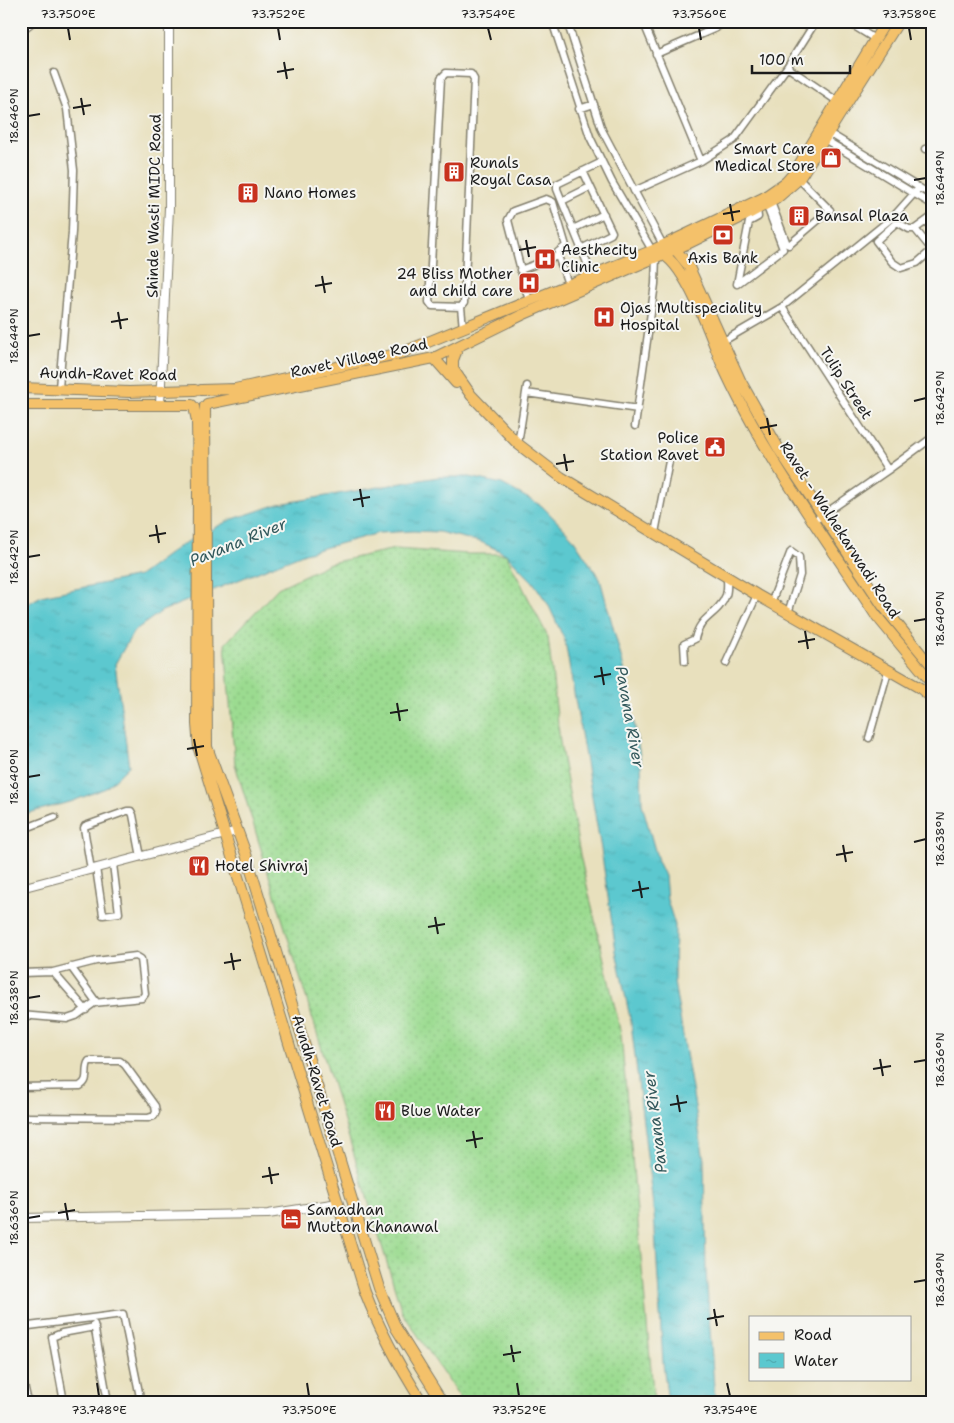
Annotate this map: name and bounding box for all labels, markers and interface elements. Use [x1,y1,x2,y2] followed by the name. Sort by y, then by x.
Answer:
[41,6,95,22] text: 73.750°E
[251,6,305,22] text: 73.752°E
[461,6,515,22] text: 73.754°E
[672,6,726,22] text: 73.756°E
[882,6,936,22] text: 73.758°E
[752,42,849,74] scale bar
[759,50,804,70] text: 100 m
[6,88,22,144] text: 18.646°N
[142,113,166,298] street label: Shinde Wasti MIDC Road
[715,139,815,176] place label: Smart Care Medical Store
[819,146,843,170] shop icon: Smart Care Medical Store
[932,150,948,206] text: 18.644°N
[470,153,552,190] place label: Runals Royal Casa
[442,160,466,184] building icon: Runals Royal Casa
[236,181,260,205] building icon: Nano Homes
[264,183,356,203] place label: Nano Homes
[787,204,811,228] building icon: Bansal Plaza
[815,206,909,226] place label: Bansal Plaza
[711,223,735,247] bank icon: Axis Bank
[561,240,637,277] place label: Aesthecity Clinic
[533,247,557,271] hospital icon: Aesthecity Clinic
[688,248,758,268] place label: Axis Bank
[397,264,513,301] place label: 24 Bliss Mother and child care
[517,271,541,295] hospital icon: 24 Bliss Mother and child care
[620,298,762,335] place label: Ojas Multispeciality Hospital
[592,305,616,329] hospital icon: Ojas Multispeciality Hospital
[6,308,22,364] text: 18.644°N
[289,334,430,382] street label: Ravet Village Road
[815,343,877,423] street label: Tulip Street
[39,363,177,385] street label: Aundh-Ravet Road
[932,371,948,425] text: 18.642°N
[600,428,699,465] place label: Police Station Ravet
[703,435,727,459] public building icon: Police Station Ravet
[775,438,905,623] street label: Ravet - Walhekarwadi Road
[186,513,290,571] water label: Pavana River
[6,530,22,584] text: 18.642°N
[932,591,948,647] text: 18.640°N
[611,665,649,770] water label: Pavana River
[6,749,22,805] text: 18.640°N
[932,811,948,867] text: 18.638°N
[187,854,211,878] restaurant icon: Hotel Shivraj
[215,856,308,876] place label: Hotel Shivraj
[6,970,22,1026] text: 18.638°N
[287,1012,347,1150] street label: Aundh-Ravet Road
[932,1032,948,1088] text: 18.636°N
[638,1069,672,1174] water label: Pavana River
[373,1099,397,1123] restaurant icon: Blue Water
[401,1101,481,1121] place label: Blue Water
[6,1190,22,1246] text: 18.636°N
[307,1200,439,1237] place label: Samadhan Mutton Khanawal
[279,1207,303,1231] hotel icon: Samadhan Mutton Khanawal
[932,1253,948,1307] text: 18.634°N
[749,1316,912,1380] legend
[794,1325,832,1345] text: Road
[794,1351,838,1371] text: Water
[71,1402,127,1418] text: 73.748°E
[282,1402,336,1418] text: 73.750°E
[492,1402,546,1418] text: 73.752°E
[703,1402,757,1418] text: 73.754°E

